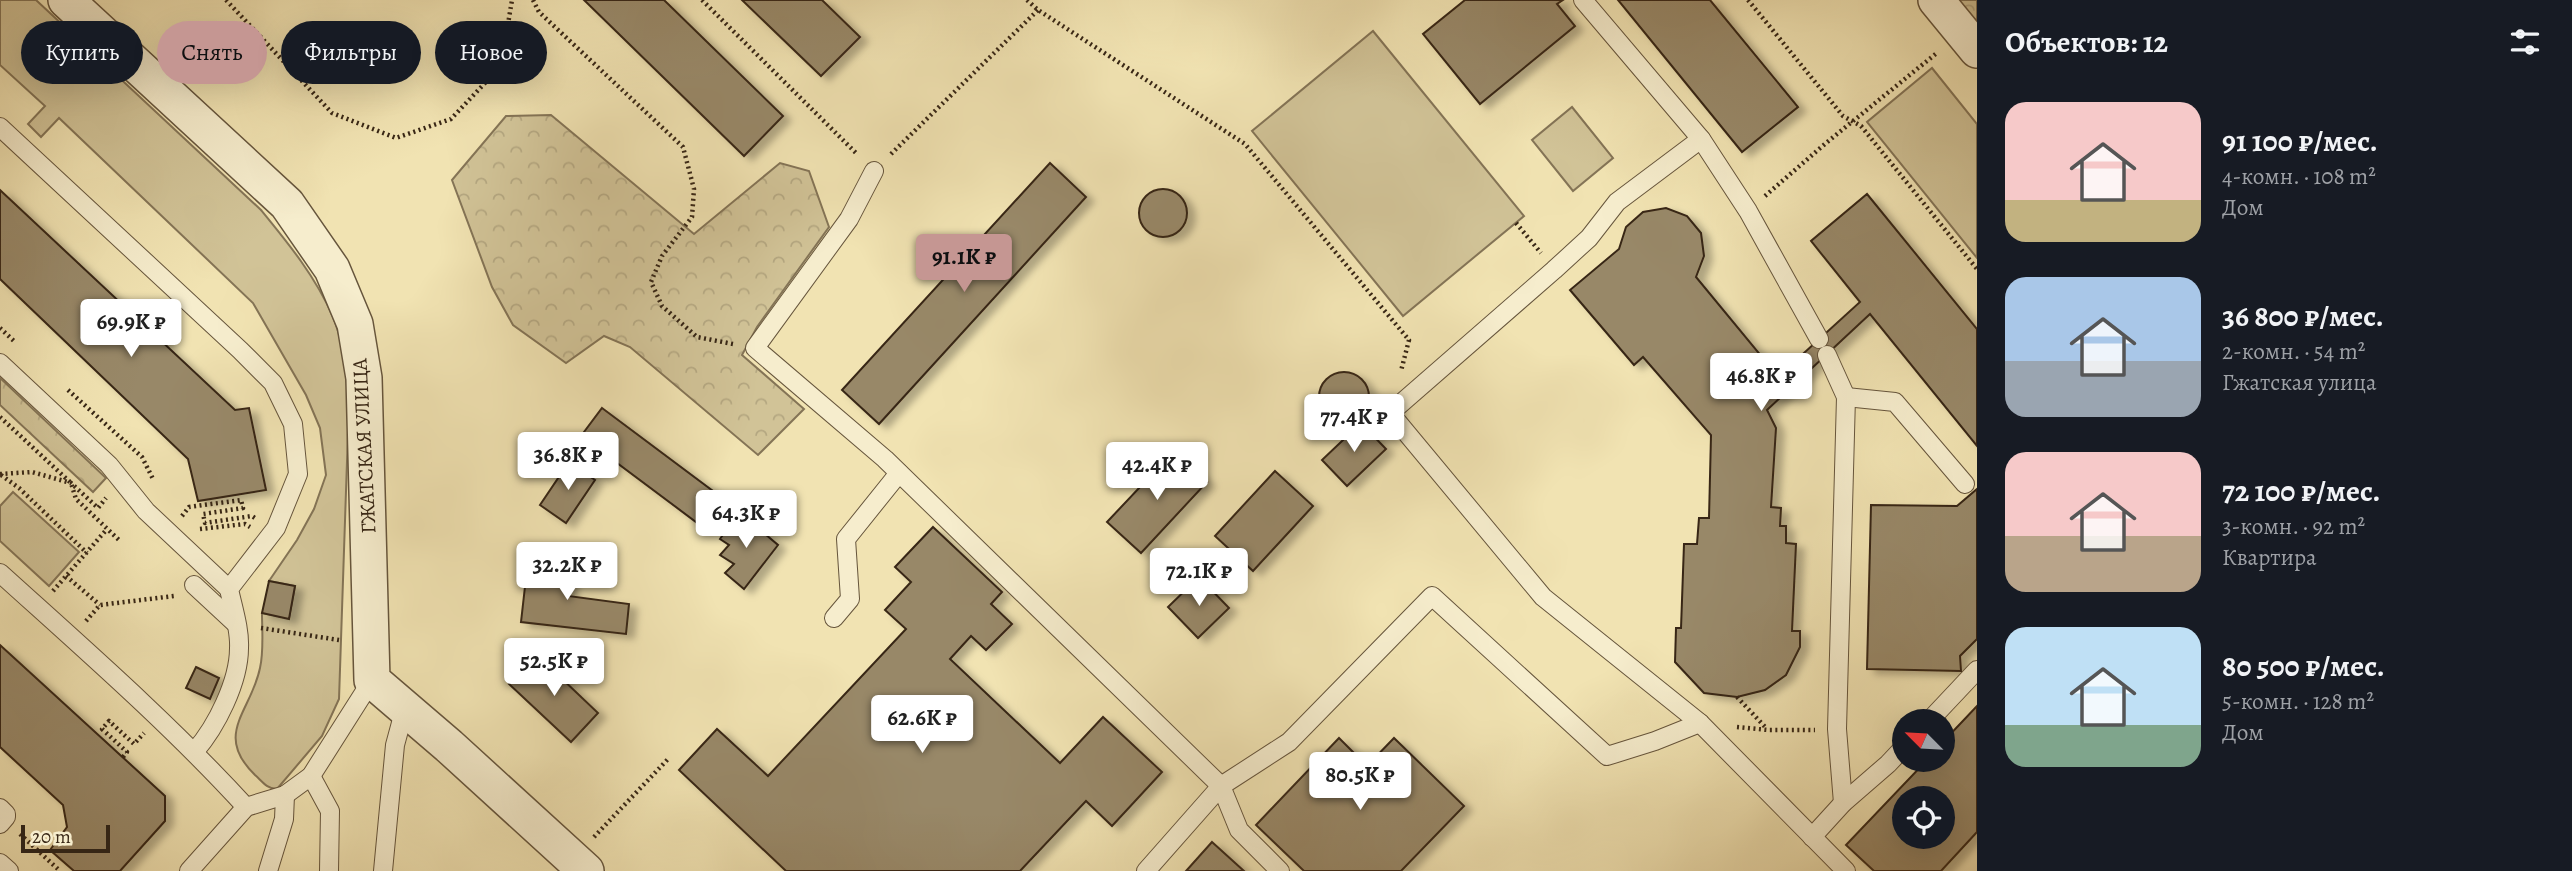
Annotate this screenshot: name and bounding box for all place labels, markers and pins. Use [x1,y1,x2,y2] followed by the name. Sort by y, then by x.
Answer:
[899,234,1029,294] pin: 91.1K ₽
[66,300,196,359] pin: 69.9K ₽
[1696,354,1826,413] pin: 46.8K ₽
[1289,394,1419,454] pin: 77.4K ₽
[503,433,633,492] pin: 36.8K ₽
[1092,442,1222,502] pin: 42.4K ₽
[681,490,811,550] pin: 64.3K ₽
[502,542,632,602] pin: 32.2K ₽
[1134,548,1264,608] pin: 72.1K ₽
[489,638,619,698] pin: 52.5K ₽
[857,696,987,755] pin: 62.6K ₽
[1295,752,1425,812] pin: 80.5K ₽

